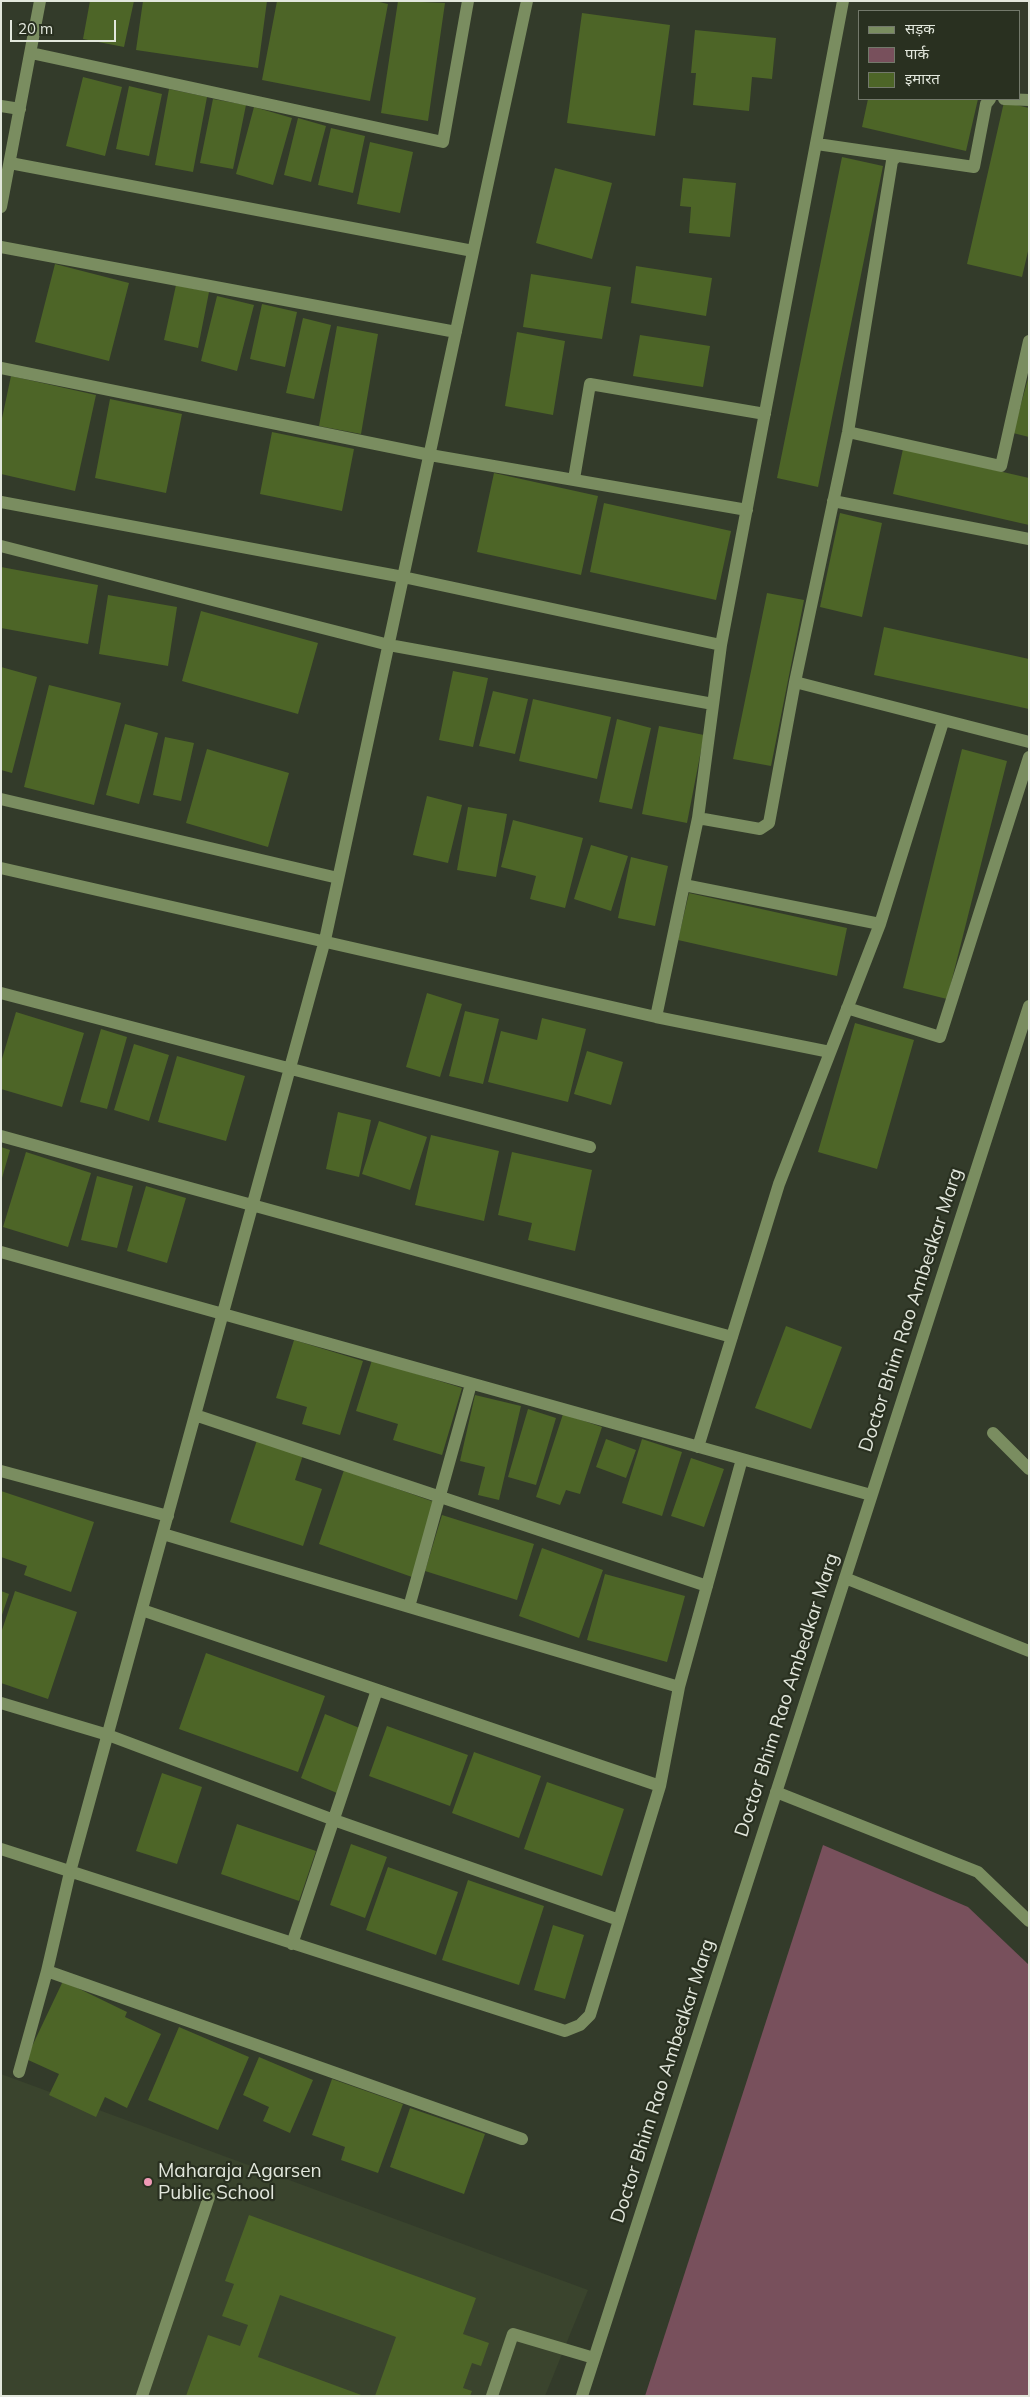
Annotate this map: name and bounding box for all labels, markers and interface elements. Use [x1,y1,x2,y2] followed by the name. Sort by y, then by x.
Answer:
[12,10,119,42] scale bar
[858,10,1020,100] legend
[18,19,53,38] text: 20 m
[905,19,935,38] text: सड़क
[905,44,929,63] text: पार्क
[905,69,940,88] text: इमारत
[854,1165,968,1455] street label: Doctor Bhim Rao Ambedkar Marg
[730,1550,844,1840] street label: Doctor Bhim Rao Ambedkar Marg
[606,1936,720,2226] street label: Doctor Bhim Rao Ambedkar Marg
[158,2160,322,2204] place label: Maharaja Agarsen Public School
[142,2176,154,2188] marker: Maharaja Agarsen Public School

